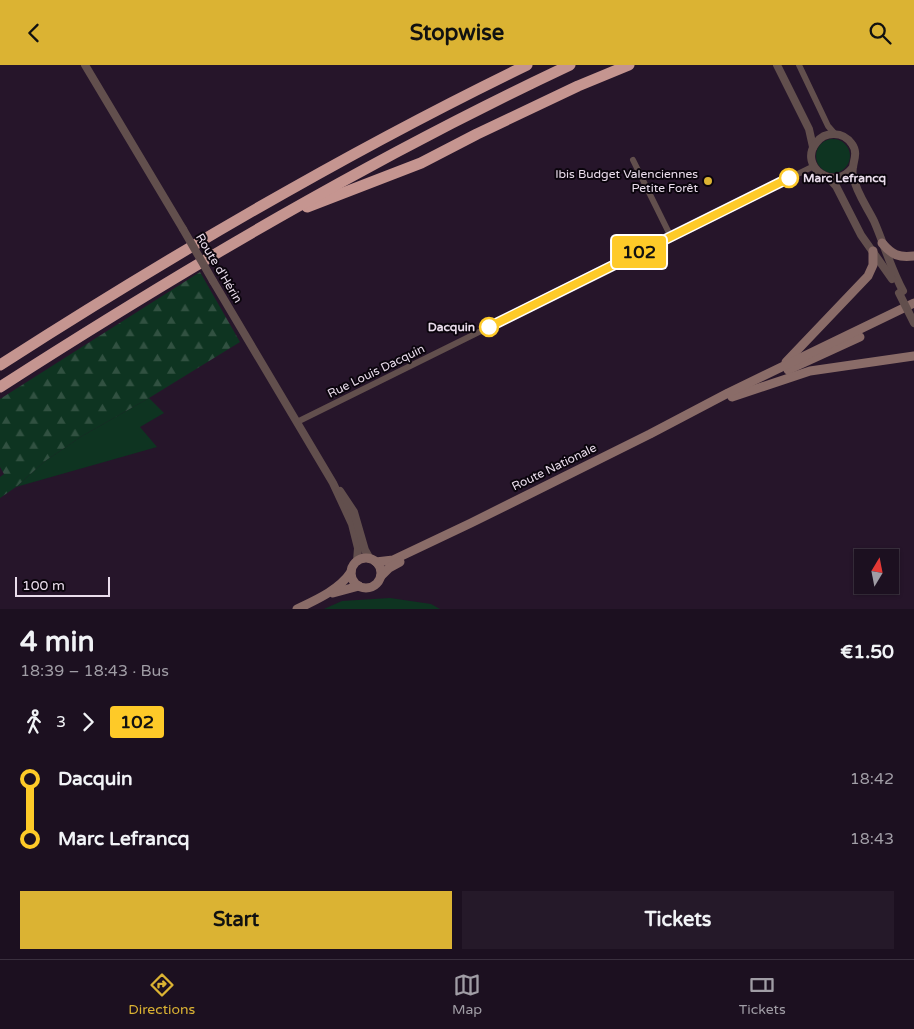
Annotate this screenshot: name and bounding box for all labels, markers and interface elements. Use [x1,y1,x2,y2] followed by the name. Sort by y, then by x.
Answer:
[20,19,48,47] icon: back
[866,19,894,47] icon: search
[410,20,504,46] text: Stopwise
[555,167,698,195] place label: Ibis Budget Valenciennes Petite Forêt
[779,168,799,188] marker: Marc Lefrancq
[803,171,886,186] place label: Marc Lefrancq
[702,175,714,187] marker: Ibis Budget Valenciennes Petite Forêt
[193,231,245,305] street label: Route d'Hérin
[610,236,668,268] line badge: 102
[622,241,656,263] text: 102
[479,317,499,337] marker: Dacquin
[428,320,475,335] place label: Dacquin
[325,341,427,401] street label: Rue Louis Dacquin
[509,440,599,494] street label: Route Nationale
[854,549,899,594] north arrow
[854,549,899,594] map controls
[15,574,110,597] scale bar
[22,577,65,594] text: 100 m
[20,625,95,659] text: 4 min
[840,641,894,663] text: €1.50
[20,661,169,681] text: 18:39 – 18:43 · Bus
[20,708,48,736] icon: walk
[74,708,102,736] icon: forward
[120,711,154,733] text: 102
[56,712,66,732] text: 3
[58,768,133,790] text: Dacquin
[850,769,894,789] text: 18:42
[58,828,190,850] text: Marc Lefrancq
[850,829,894,849] text: 18:43
[20,891,452,949] button: Start
[462,891,894,949] button: Tickets
[128,971,195,1018] tab: Directions
[452,971,482,1018] tab: Map
[739,971,786,1018] tab: Tickets

